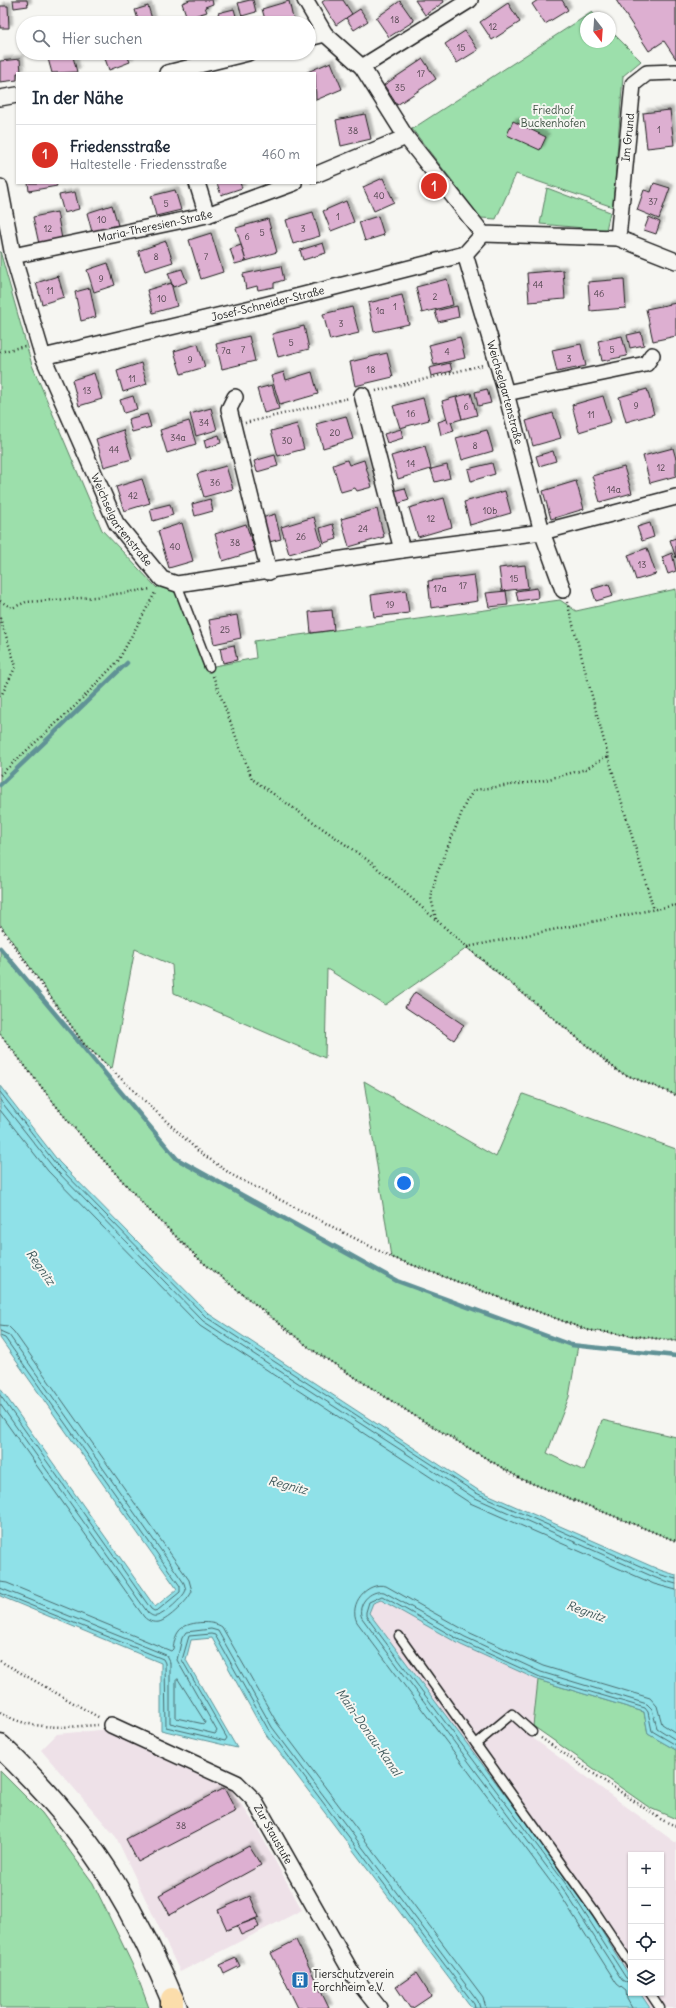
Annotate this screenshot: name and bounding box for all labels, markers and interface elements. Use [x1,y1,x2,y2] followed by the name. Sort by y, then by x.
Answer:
[580,12,616,48] north arrow
[391,14,399,25] house number: 18
[16,16,316,60] search box
[489,21,497,32] house number: 12
[30,27,52,49] icon: search
[62,29,142,48] text: Hier suchen
[457,42,465,53] house number: 15
[417,68,426,79] house number: 17
[395,82,405,93] house number: 35
[32,87,124,109] text: In der Nähe
[520,103,586,130] park label: Friedhof Buckenhofen
[618,112,637,162] street label: Im Grund
[657,124,661,135] house number: 1
[348,125,358,136] house number: 38
[70,137,170,156] text: Friedensstraße
[42,146,48,163] text: 1
[262,146,300,163] text: 460 m
[70,156,227,173] text: Haltestelle · Friedensstraße
[421,171,447,201] pin: 1
[373,190,385,201] house number: 40
[648,196,658,207] house number: 37
[163,198,169,209] house number: 5
[96,207,214,245] street label: Maria-Theresien-Straße
[336,211,340,222] house number: 1
[97,214,107,225] house number: 10
[44,223,52,234] house number: 12
[300,223,306,234] house number: 3
[259,227,265,238] house number: 5
[244,231,250,242] house number: 6
[153,251,159,262] house number: 8
[204,251,209,262] house number: 7
[98,273,104,284] house number: 9
[533,279,543,290] house number: 44
[210,283,326,324] street label: Josef-Schneider-Straße
[46,285,54,296] house number: 11
[594,288,604,299] house number: 46
[433,291,438,302] house number: 2
[157,293,167,304] house number: 10
[393,301,397,312] house number: 1
[376,305,384,316] house number: 1a
[338,318,344,329] house number: 3
[288,337,294,348] house number: 5
[484,339,526,446] street label: Weichselgartenstraße
[241,344,246,355] house number: 7
[609,344,615,355] house number: 5
[221,345,231,356] house number: 7a
[444,346,450,357] house number: 4
[566,353,572,364] house number: 3
[187,354,193,365] house number: 9
[367,364,375,375] house number: 18
[128,373,136,384] house number: 11
[83,385,91,396] house number: 13
[633,400,639,411] house number: 9
[463,401,469,412] house number: 6
[407,408,415,419] house number: 16
[587,409,595,420] house number: 11
[199,417,209,428] house number: 34
[330,427,341,438] house number: 20
[170,432,186,443] house number: 34a
[281,435,293,446] house number: 30
[472,440,478,451] house number: 8
[109,444,119,455] house number: 44
[407,458,415,469] house number: 14
[657,462,665,473] house number: 12
[88,471,156,569] street label: Weichselgartenstraße
[210,477,220,488] house number: 36
[607,484,621,495] house number: 14a
[128,490,138,501] house number: 42
[483,505,497,516] house number: 10b
[427,513,435,524] house number: 12
[358,523,368,534] house number: 24
[296,531,306,542] house number: 26
[230,537,240,548] house number: 38
[169,541,181,552] house number: 40
[638,559,646,570] house number: 13
[510,573,518,584] house number: 15
[459,580,468,591] house number: 17
[433,583,447,594] house number: 17a
[386,599,394,610] house number: 19
[220,624,230,635] house number: 25
[394,1173,414,1193] your location
[23,1246,59,1289] water label: Regnitz
[267,1473,310,1498] water label: Regnitz
[565,1597,609,1625] water label: Regnitz
[333,1686,406,1780] water label: Main-Donau-Kanal
[251,1802,296,1867] street label: Zur Staustufe
[176,1820,186,1831] house number: 38
[628,1852,664,1996] map controls
[628,1852,664,1888] button: +
[628,1888,664,1924] button: −
[628,1924,664,1960] button: locate
[628,1960,664,1996] button: layers
[313,1967,394,1994] place label: Tierschutzverein Forchheim e.V.
[290,1970,310,1990] building icon: Tierschutzverein Forchheim e.V.

